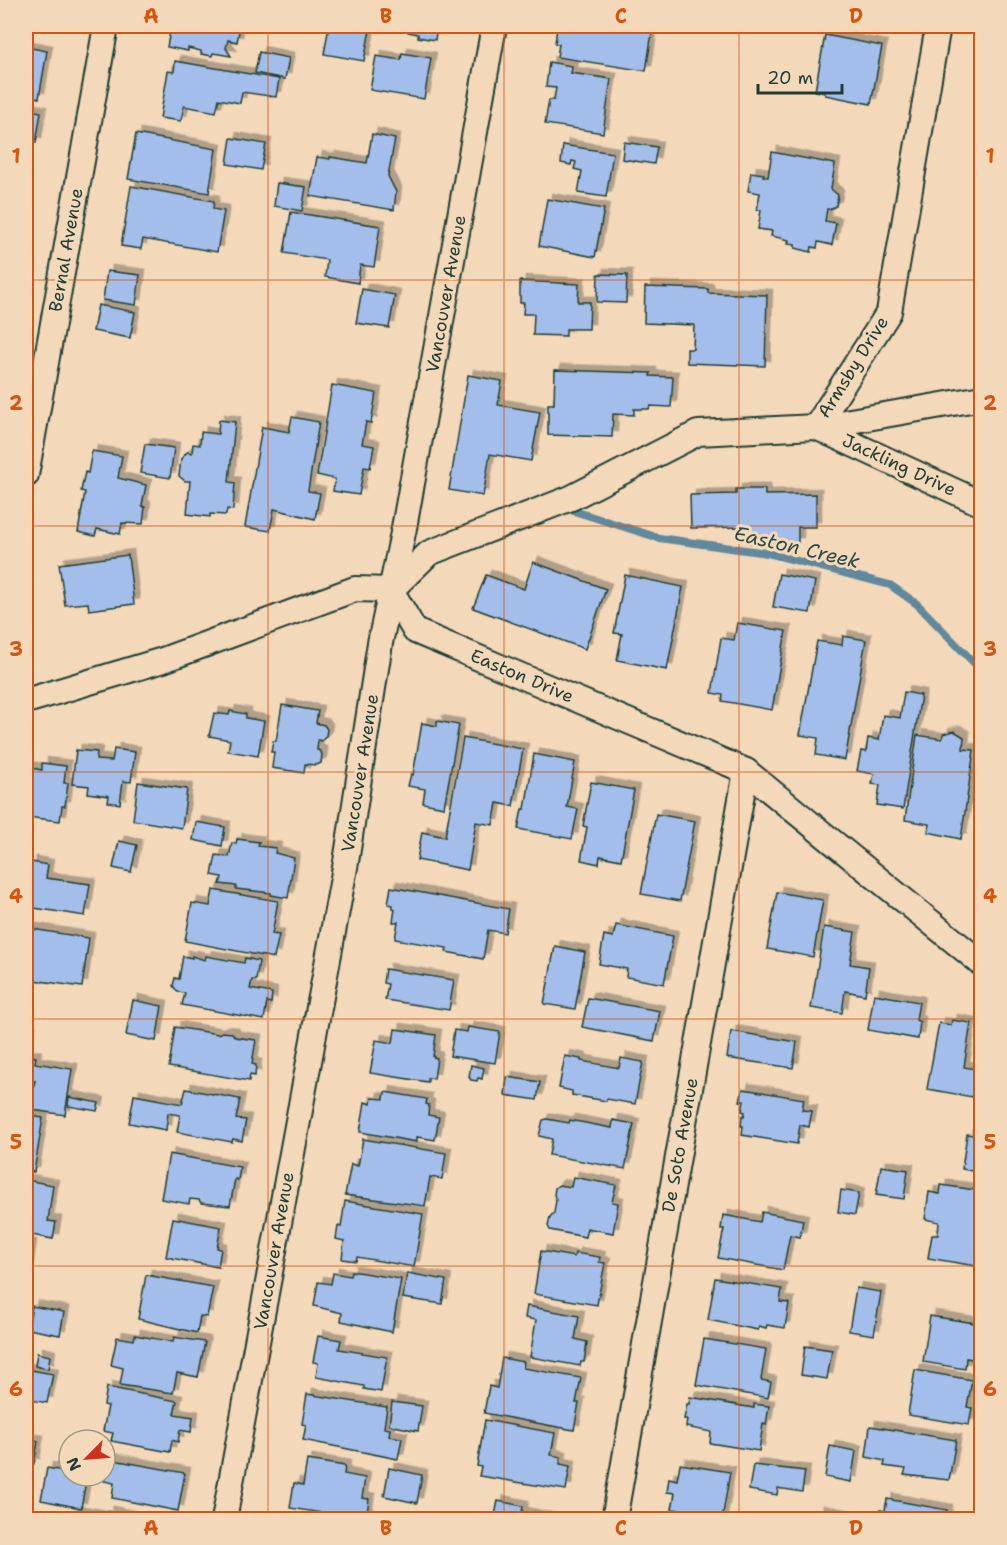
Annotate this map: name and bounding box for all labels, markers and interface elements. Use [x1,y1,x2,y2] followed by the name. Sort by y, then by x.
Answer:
[143,3,159,29] text: A
[380,3,392,29] text: B
[615,3,627,29] text: C
[849,3,863,29] text: D
[758,57,842,95] scale bar
[767,66,813,90] text: 20 m
[11,143,21,169] text: 1
[985,143,995,169] text: 1
[43,186,89,314] street label: Bernal Avenue
[420,213,472,375] street label: Vancouver Avenue
[812,311,894,423] street label: Armsby Drive
[9,390,23,416] text: 2
[983,390,997,416] text: 2
[838,428,960,502] street label: Jackling Drive
[732,520,863,574] water label: Easton Creek
[9,636,23,662] text: 3
[983,636,997,662] text: 3
[467,643,577,709] street label: Easton Drive
[336,692,384,854] street label: Vancouver Avenue
[9,883,23,909] text: 4
[983,883,997,909] text: 4
[656,1076,704,1214] street label: De Soto Avenue
[10,1129,22,1155] text: 5
[984,1129,996,1155] text: 5
[248,1170,300,1332] street label: Vancouver Avenue
[9,1376,23,1402] text: 6
[983,1376,997,1402] text: 6
[57,1428,117,1488] north arrow
[62,1454,86,1474] text: N
[143,1515,159,1541] text: A
[380,1515,392,1541] text: B
[615,1515,627,1541] text: C
[849,1515,863,1541] text: D

